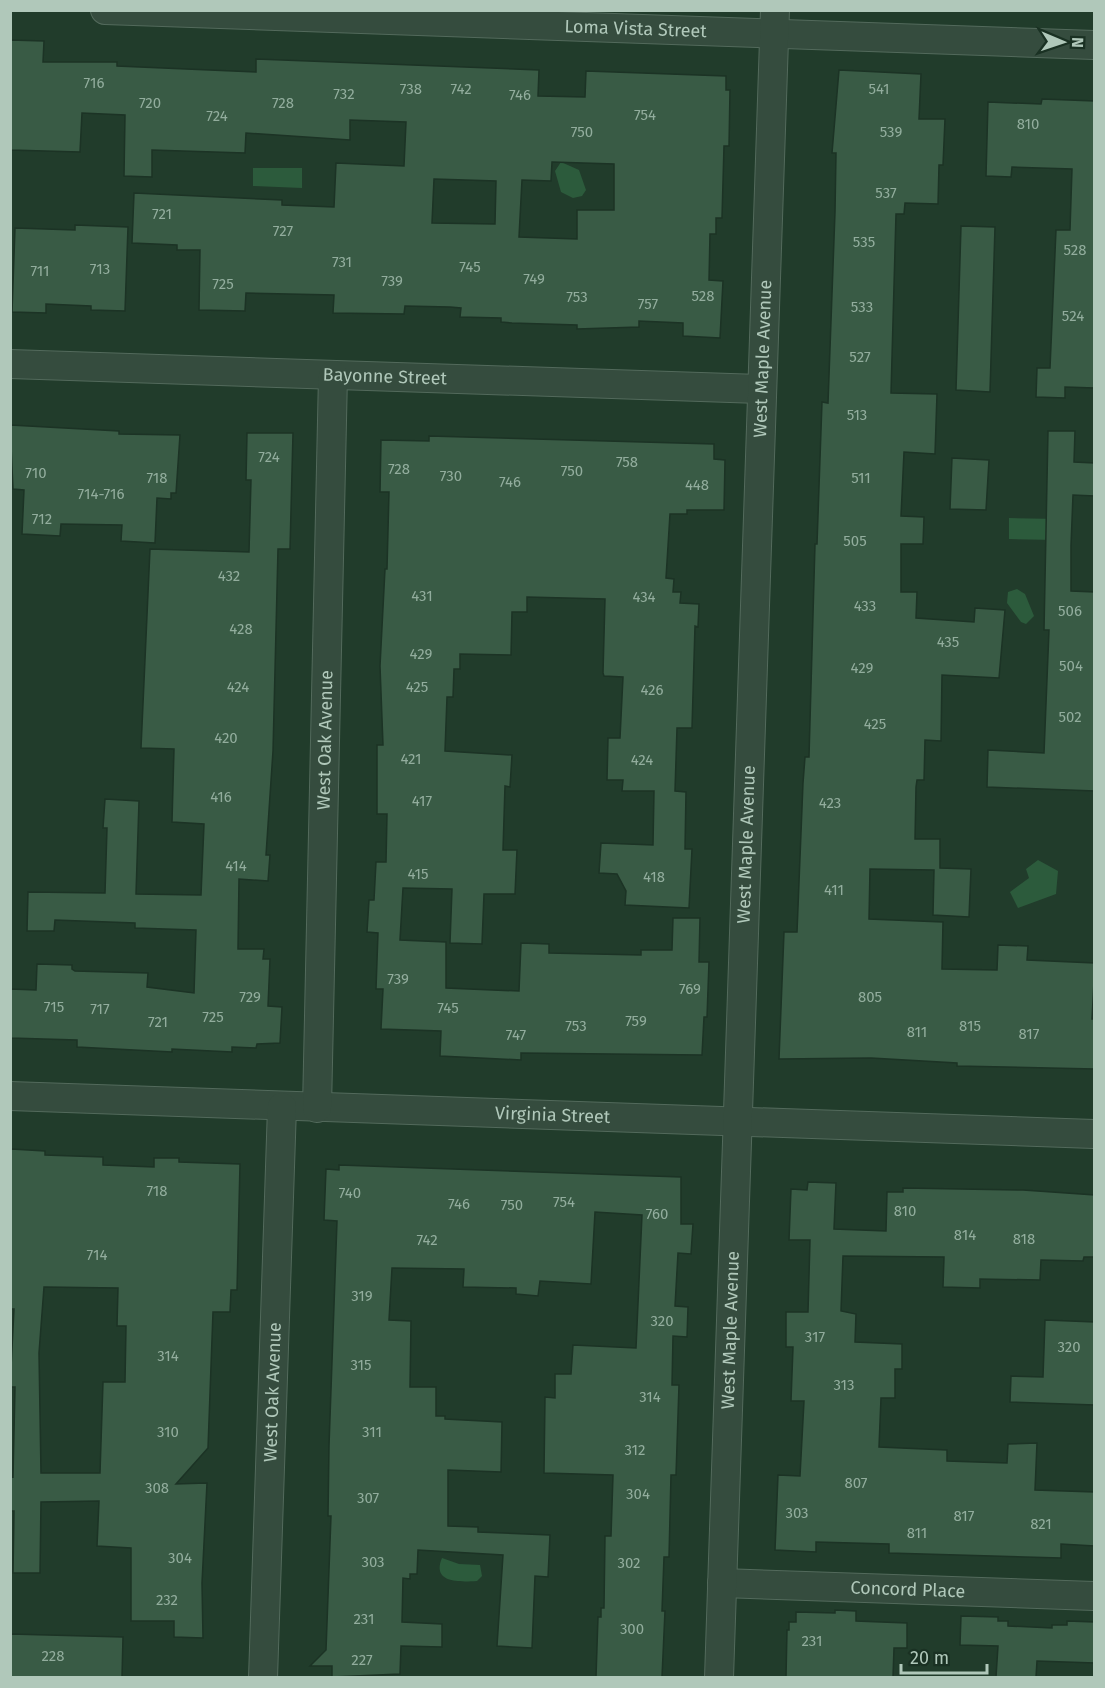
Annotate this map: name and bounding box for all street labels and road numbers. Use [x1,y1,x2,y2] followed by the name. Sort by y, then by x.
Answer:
[564,15,708,42] street label: Loma Vista Street
[749,279,776,438] street label: West Maple Avenue
[322,363,448,390] street label: Bayonne Street
[313,670,338,810] street label: West Oak Avenue
[733,765,760,924] street label: West Maple Avenue
[495,1102,611,1128] street label: Virginia Street
[717,1251,744,1410] street label: West Maple Avenue
[259,1322,286,1463] street label: West Oak Avenue
[850,1576,966,1602] street label: Concord Place

